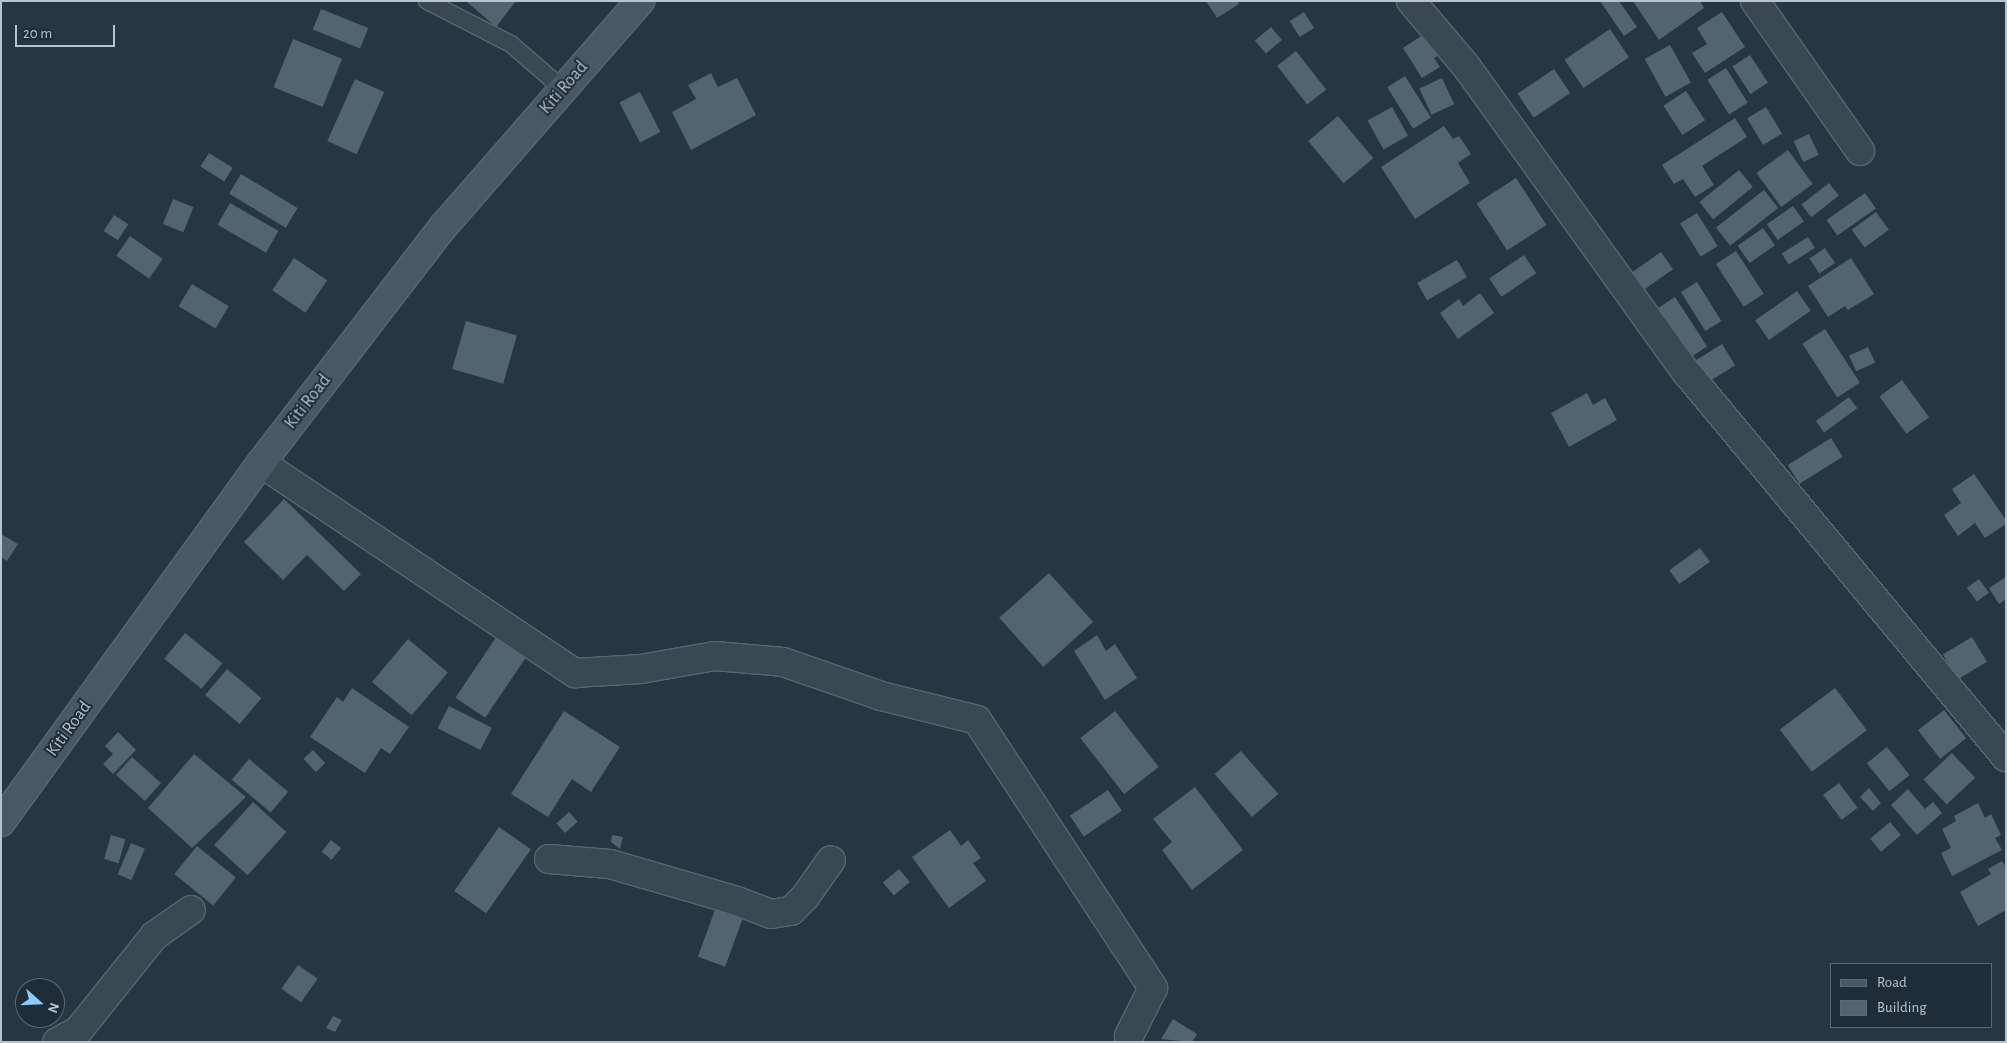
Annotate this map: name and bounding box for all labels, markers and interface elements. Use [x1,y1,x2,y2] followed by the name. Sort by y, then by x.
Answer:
[18,15,118,47] scale bar
[23,26,52,41] text: 20 m
[535,57,593,119] street label: Kiti Road
[280,371,336,433] street label: Kiti Road
[42,697,96,761] street label: Kiti Road
[1830,963,1992,1028] legend
[1877,975,1907,990] text: Road
[15,978,65,1028] north arrow
[1877,1000,1927,1015] text: Building
[45,1001,61,1015] text: N

